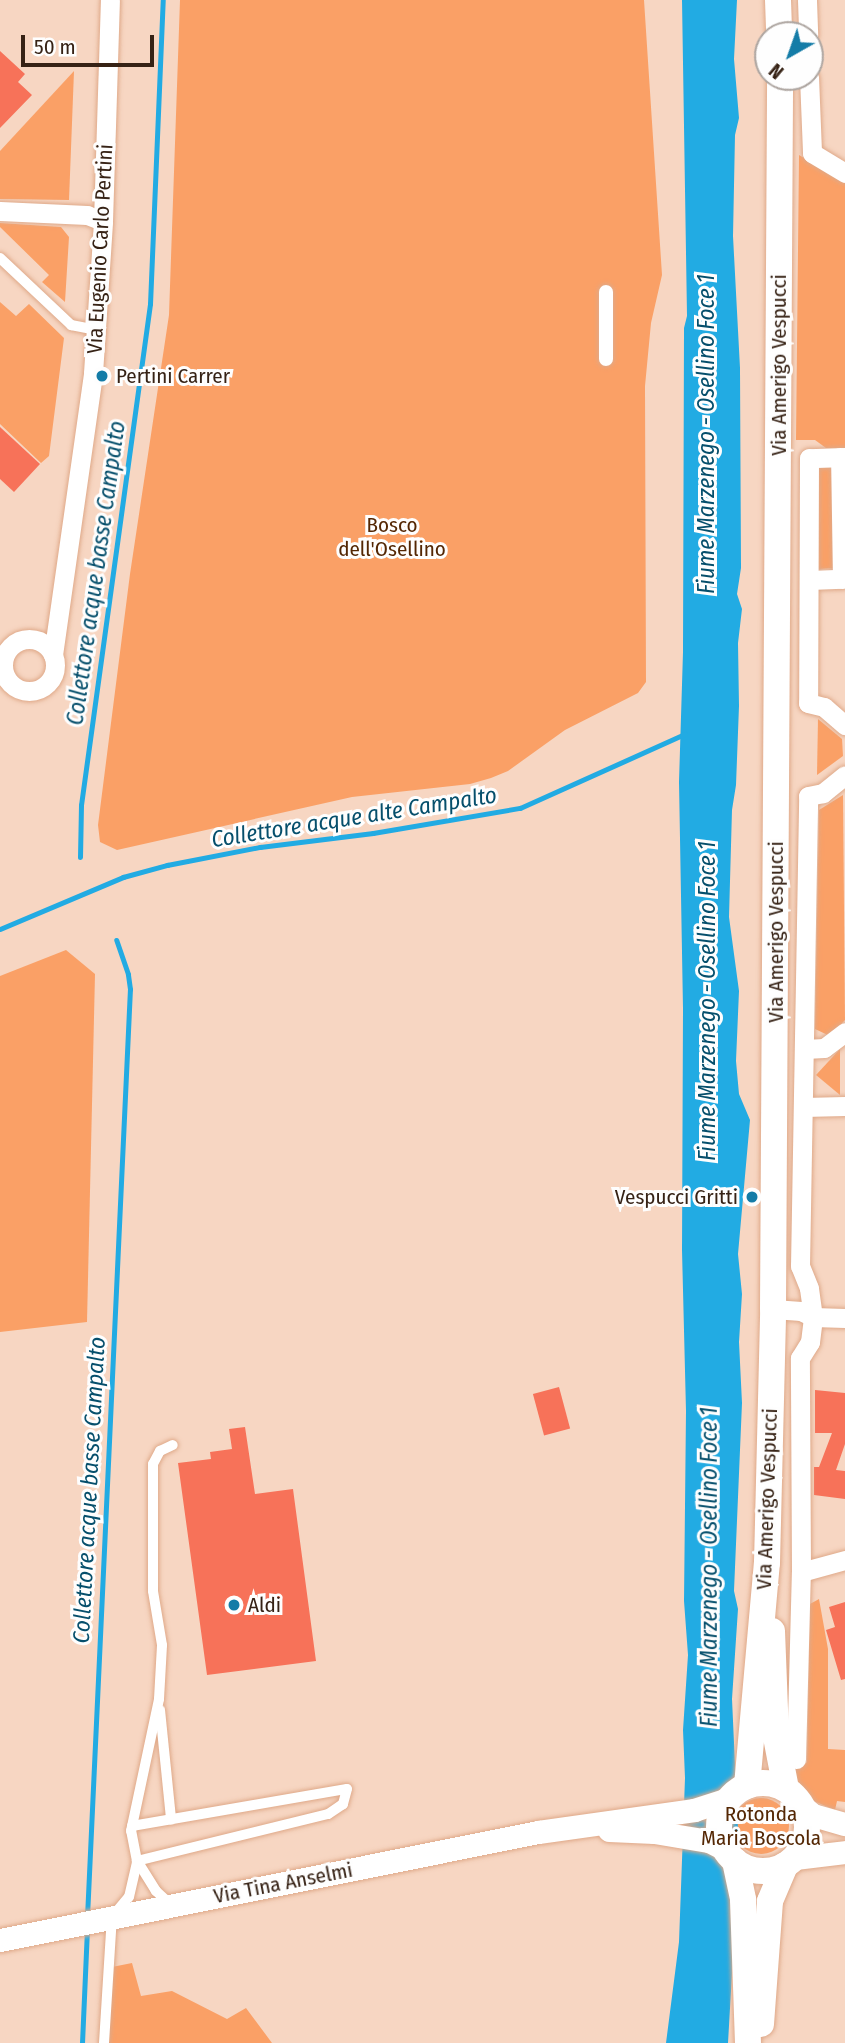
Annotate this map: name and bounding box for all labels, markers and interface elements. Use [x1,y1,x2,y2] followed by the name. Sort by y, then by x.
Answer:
[24,21,158,65] scale bar
[754,21,824,91] north arrow
[34,34,76,60] text: 50 m
[765,58,788,83] text: N
[82,143,118,355] street label: Via Eugenio Carlo Pertini
[692,274,720,594] water label: Fiume Marzenego - Osellino Foce 1
[766,274,792,456] street label: Via Amerigo Vespucci
[116,363,230,389] place label: Pertini Carrer
[94,368,110,384] marker: Pertini Carrer
[61,419,131,727] water label: Collettore acque basse Campalto
[338,512,446,562] park label: Bosco dell'Osellino
[209,781,499,853] water label: Collettore acque alte Campalto
[693,841,721,1161] water label: Fiume Marzenego - Osellino Foce 1
[763,841,789,1023] street label: Via Amerigo Vespucci
[615,1184,738,1210] place label: Vespucci Gritti
[744,1189,760,1205] marker: Vespucci Gritti
[67,1336,111,1644] water label: Collettore acque basse Campalto
[695,1407,723,1727] water label: Fiume Marzenego - Osellino Foce 1
[751,1408,783,1590] street label: Via Amerigo Vespucci
[248,1592,281,1618] place label: Aldi
[226,1597,242,1613] marker: Aldi
[701,1801,821,1851] park label: Rotonda Maria Boscola
[211,1857,355,1909] street label: Via Tina Anselmi

